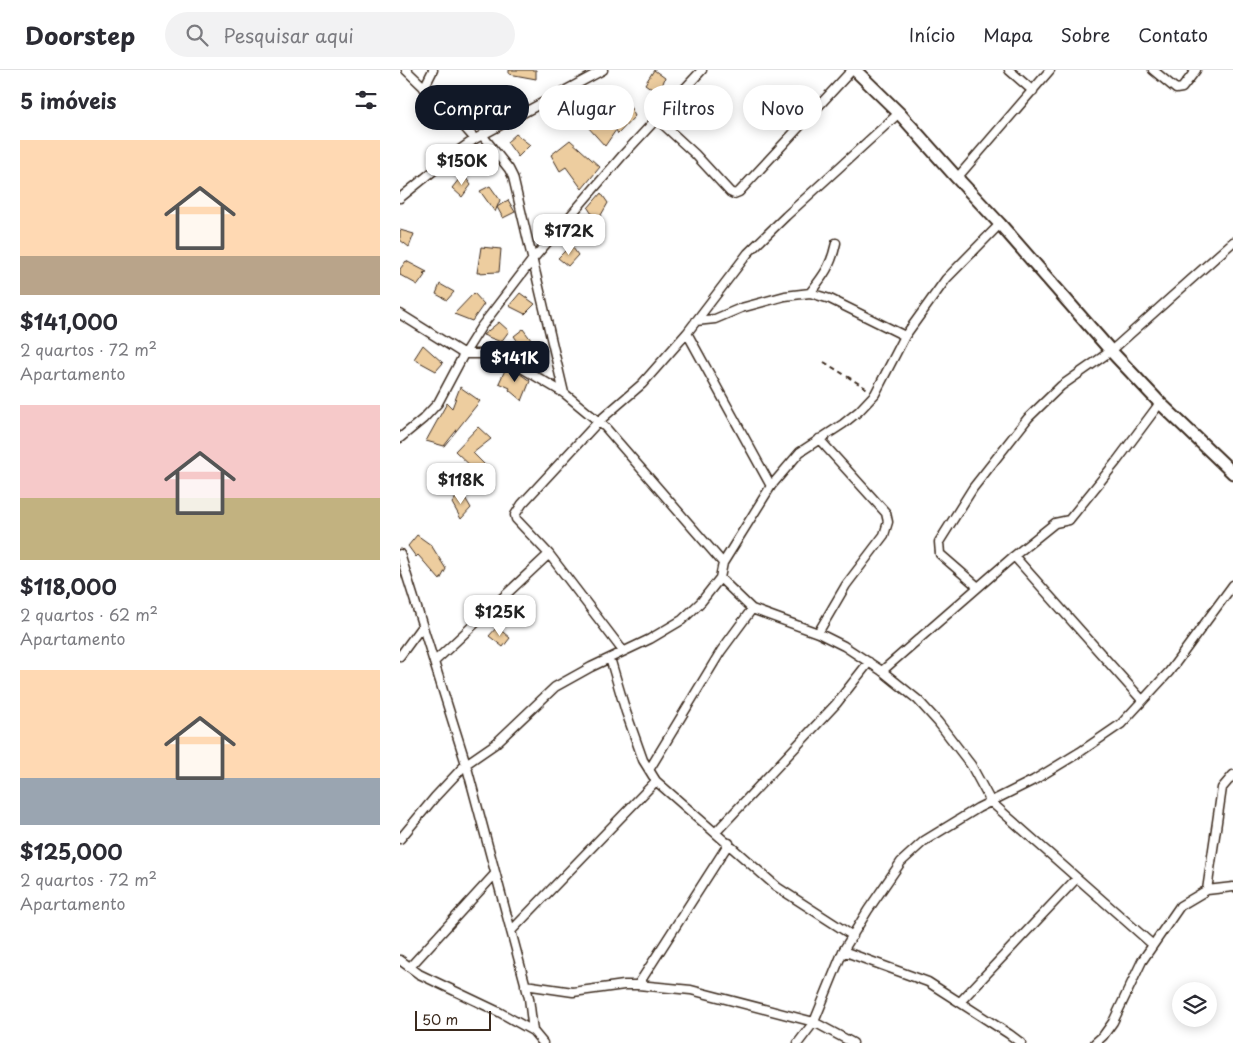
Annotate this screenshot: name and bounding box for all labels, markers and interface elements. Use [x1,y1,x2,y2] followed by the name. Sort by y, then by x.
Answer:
[165,12,515,57] search box
[25,17,135,53] text: Doorstep
[183,21,211,49] icon: search
[223,21,354,49] text: Pesquisar aqui
[909,21,955,48] text: Início
[983,21,1033,48] text: Mapa
[1061,21,1110,48] text: Sobre
[1138,21,1208,48] text: Contato
[20,84,117,116] text: 5 imóveis
[415,85,529,130] chip: Comprar
[539,85,634,130] chip: Alugar
[644,85,733,130] chip: Filtros
[743,85,822,130] chip: Novo
[352,86,380,114] icon: filters
[427,144,497,186] pin: $150K
[437,148,487,172] text: $150K
[155,173,245,263] icon: home
[534,214,604,256] pin: $172K
[544,218,594,242] text: $172K
[20,305,118,337] text: $141,000
[20,337,157,361] text: 2 quartos · 72 m²
[480,340,550,383] pin: $141K
[491,345,539,369] text: $141K
[20,361,125,385] text: Apartamento
[155,438,245,528] icon: home
[426,462,496,505] pin: $118K
[438,467,484,491] text: $118K
[20,570,117,602] text: $118,000
[465,594,535,637] pin: $125K
[475,599,525,623] text: $125K
[20,602,158,626] text: 2 quartos · 62 m²
[20,626,125,650] text: Apartamento
[155,703,245,793] icon: home
[20,835,123,867] text: $125,000
[20,867,157,891] text: 2 quartos · 72 m²
[20,891,125,915] text: Apartamento
[1172,982,1217,1027] map controls
[1172,982,1217,1027] button: layers
[415,1008,491,1031] scale bar
[422,1009,458,1030] text: 50 m

